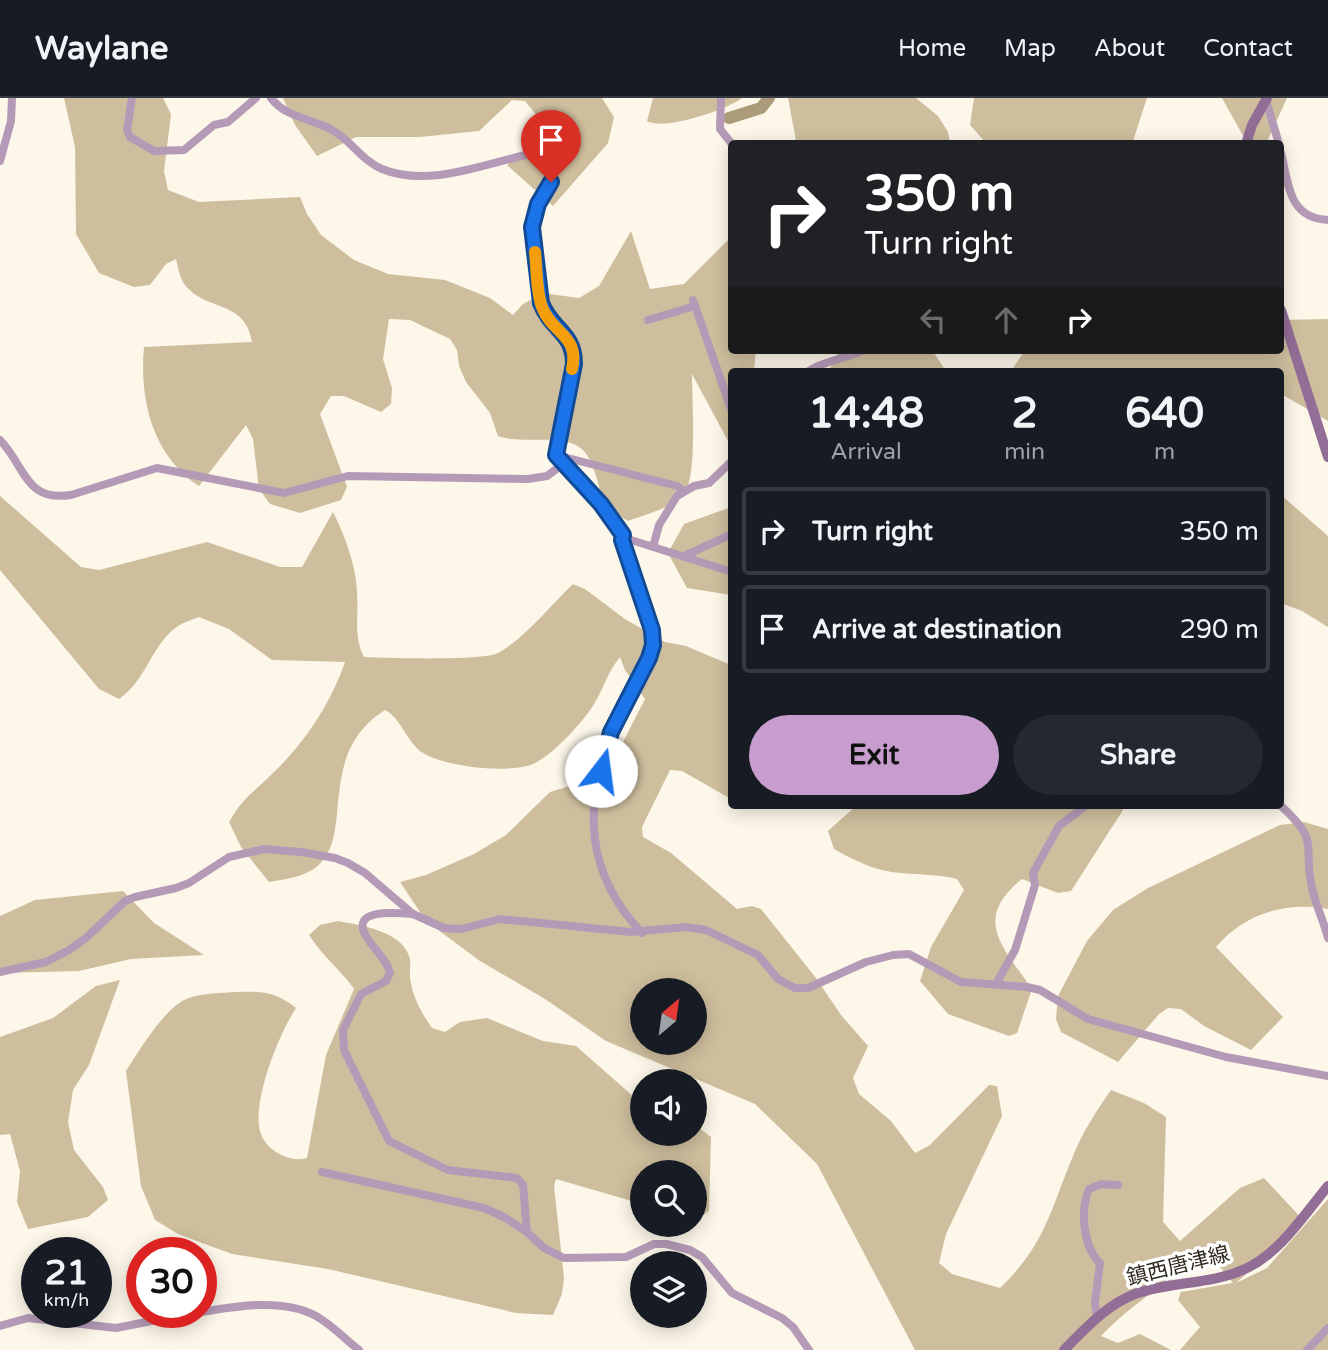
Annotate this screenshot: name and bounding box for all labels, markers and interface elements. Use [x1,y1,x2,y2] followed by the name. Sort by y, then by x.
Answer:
[35,29,169,68] text: Waylane
[898,34,966,63] text: Home
[1004,34,1056,63] text: Map
[1094,34,1165,63] text: About
[1203,34,1293,63] text: Contact
[521,110,581,182] pin
[532,121,570,159] icon: arrive
[864,165,1014,224] text: 350 m
[749,168,840,259] icon: right
[864,225,1013,263] text: Turn right
[914,301,952,339] icon: left
[987,301,1025,339] icon: ahead
[1060,301,1098,339] icon: right
[808,388,924,439] text: 14:48
[1011,388,1038,439] text: 2
[1125,388,1204,439] text: 640
[831,438,902,466] text: Arrival
[1004,438,1045,466] text: min
[1154,438,1175,466] text: m
[753,512,791,550] icon: right
[812,516,933,547] text: Turn right
[1179,516,1259,547] text: 350 m
[753,610,791,648] icon: arrive
[812,614,1062,645] text: Arrive at destination
[1179,614,1259,645] text: 290 m
[749,715,999,795] button: Exit
[1013,715,1263,795] button: Share
[564,734,638,808] position arrow
[630,978,707,1055] north arrow
[630,978,707,1328] map controls
[630,1069,707,1146] button: sound
[630,1160,707,1237] button: search
[126,1237,217,1328] speed limit sign: 30
[1124,1241,1232,1291] street label: 鎮西唐津線
[630,1251,707,1328] button: layers
[45,1252,88,1294] text: 21
[44,1289,89,1311] text: km/h

